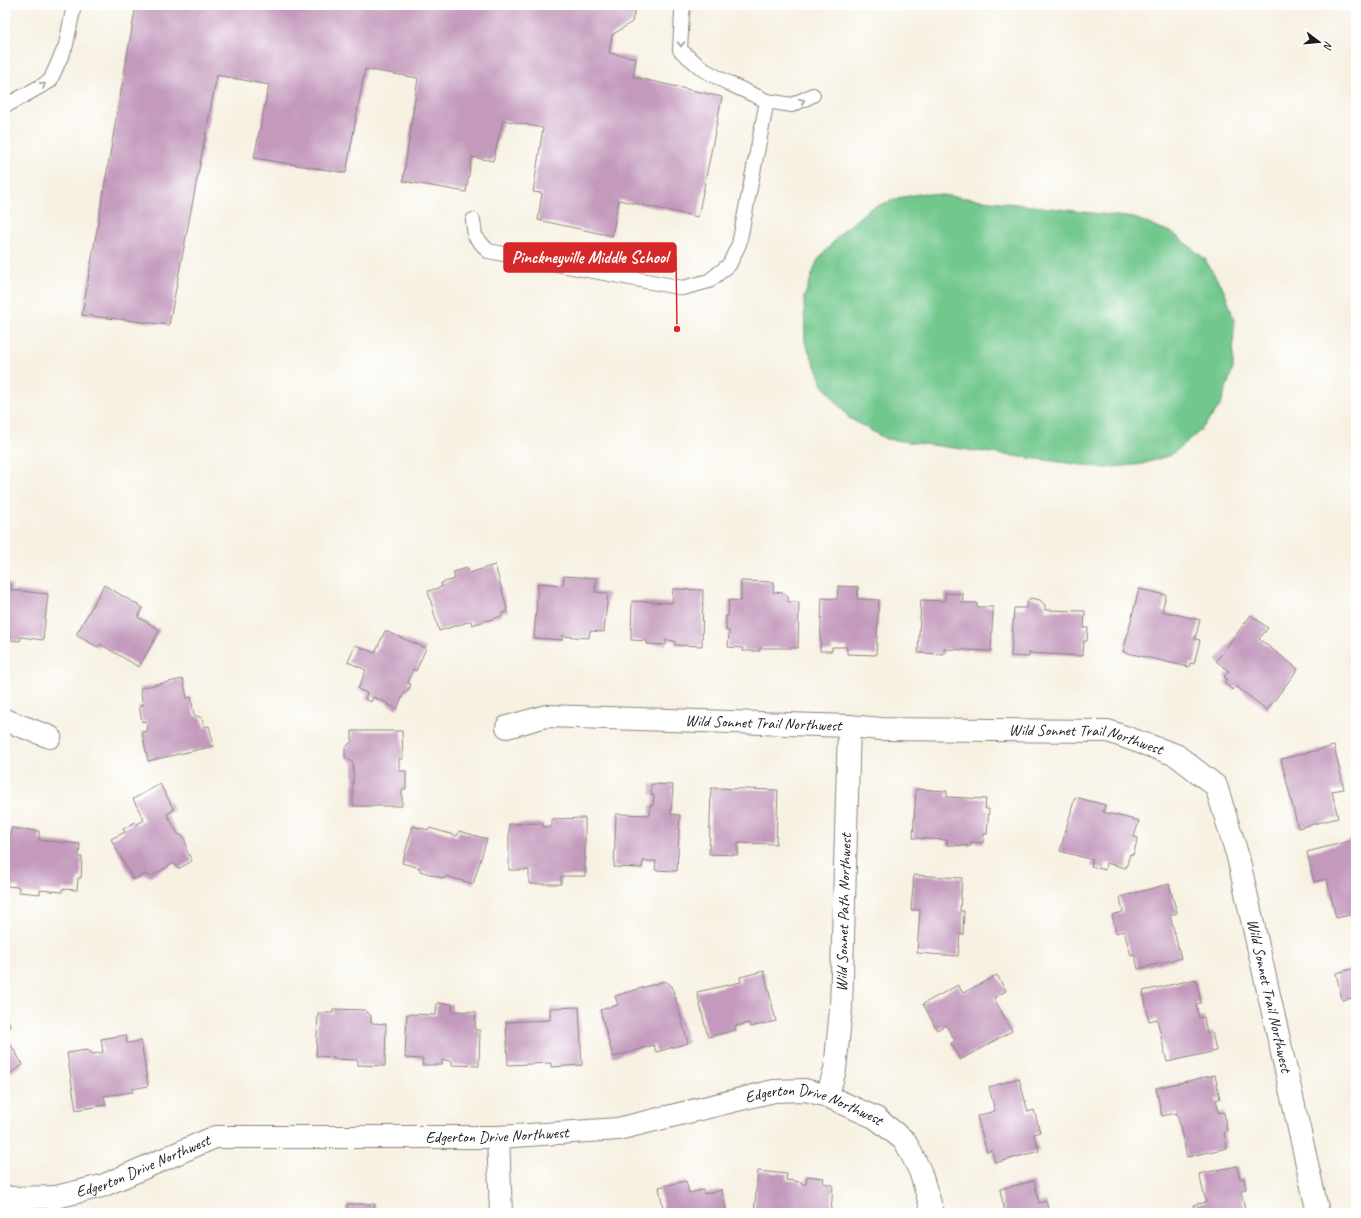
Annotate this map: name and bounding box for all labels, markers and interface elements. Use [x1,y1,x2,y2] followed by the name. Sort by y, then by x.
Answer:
[1299,22,1339,62] north arrow
[1320,40,1336,52] text: N
[677,41,685,47] one-way arrow
[39,82,46,89] one-way arrow
[798,98,805,106] one-way arrow
[504,243,676,272] callout: Pinckneyville Middle School
[512,247,671,268] text: Pinckneyville Middle School
[685,711,844,736] street label: Wild Sonnet Trail Northwest
[1009,720,1167,760] street label: Wild Sonnet Trail Northwest
[831,832,856,992] street label: Wild Sonnet Path Northwest
[1242,917,1296,1076] street label: Wild Sonnet Trail Northwest
[743,1080,889,1131] street label: Edgerton Drive Northwest
[425,1122,571,1147] street label: Edgerton Drive Northwest
[74,1130,215,1202] street label: Edgerton Drive Northwest

